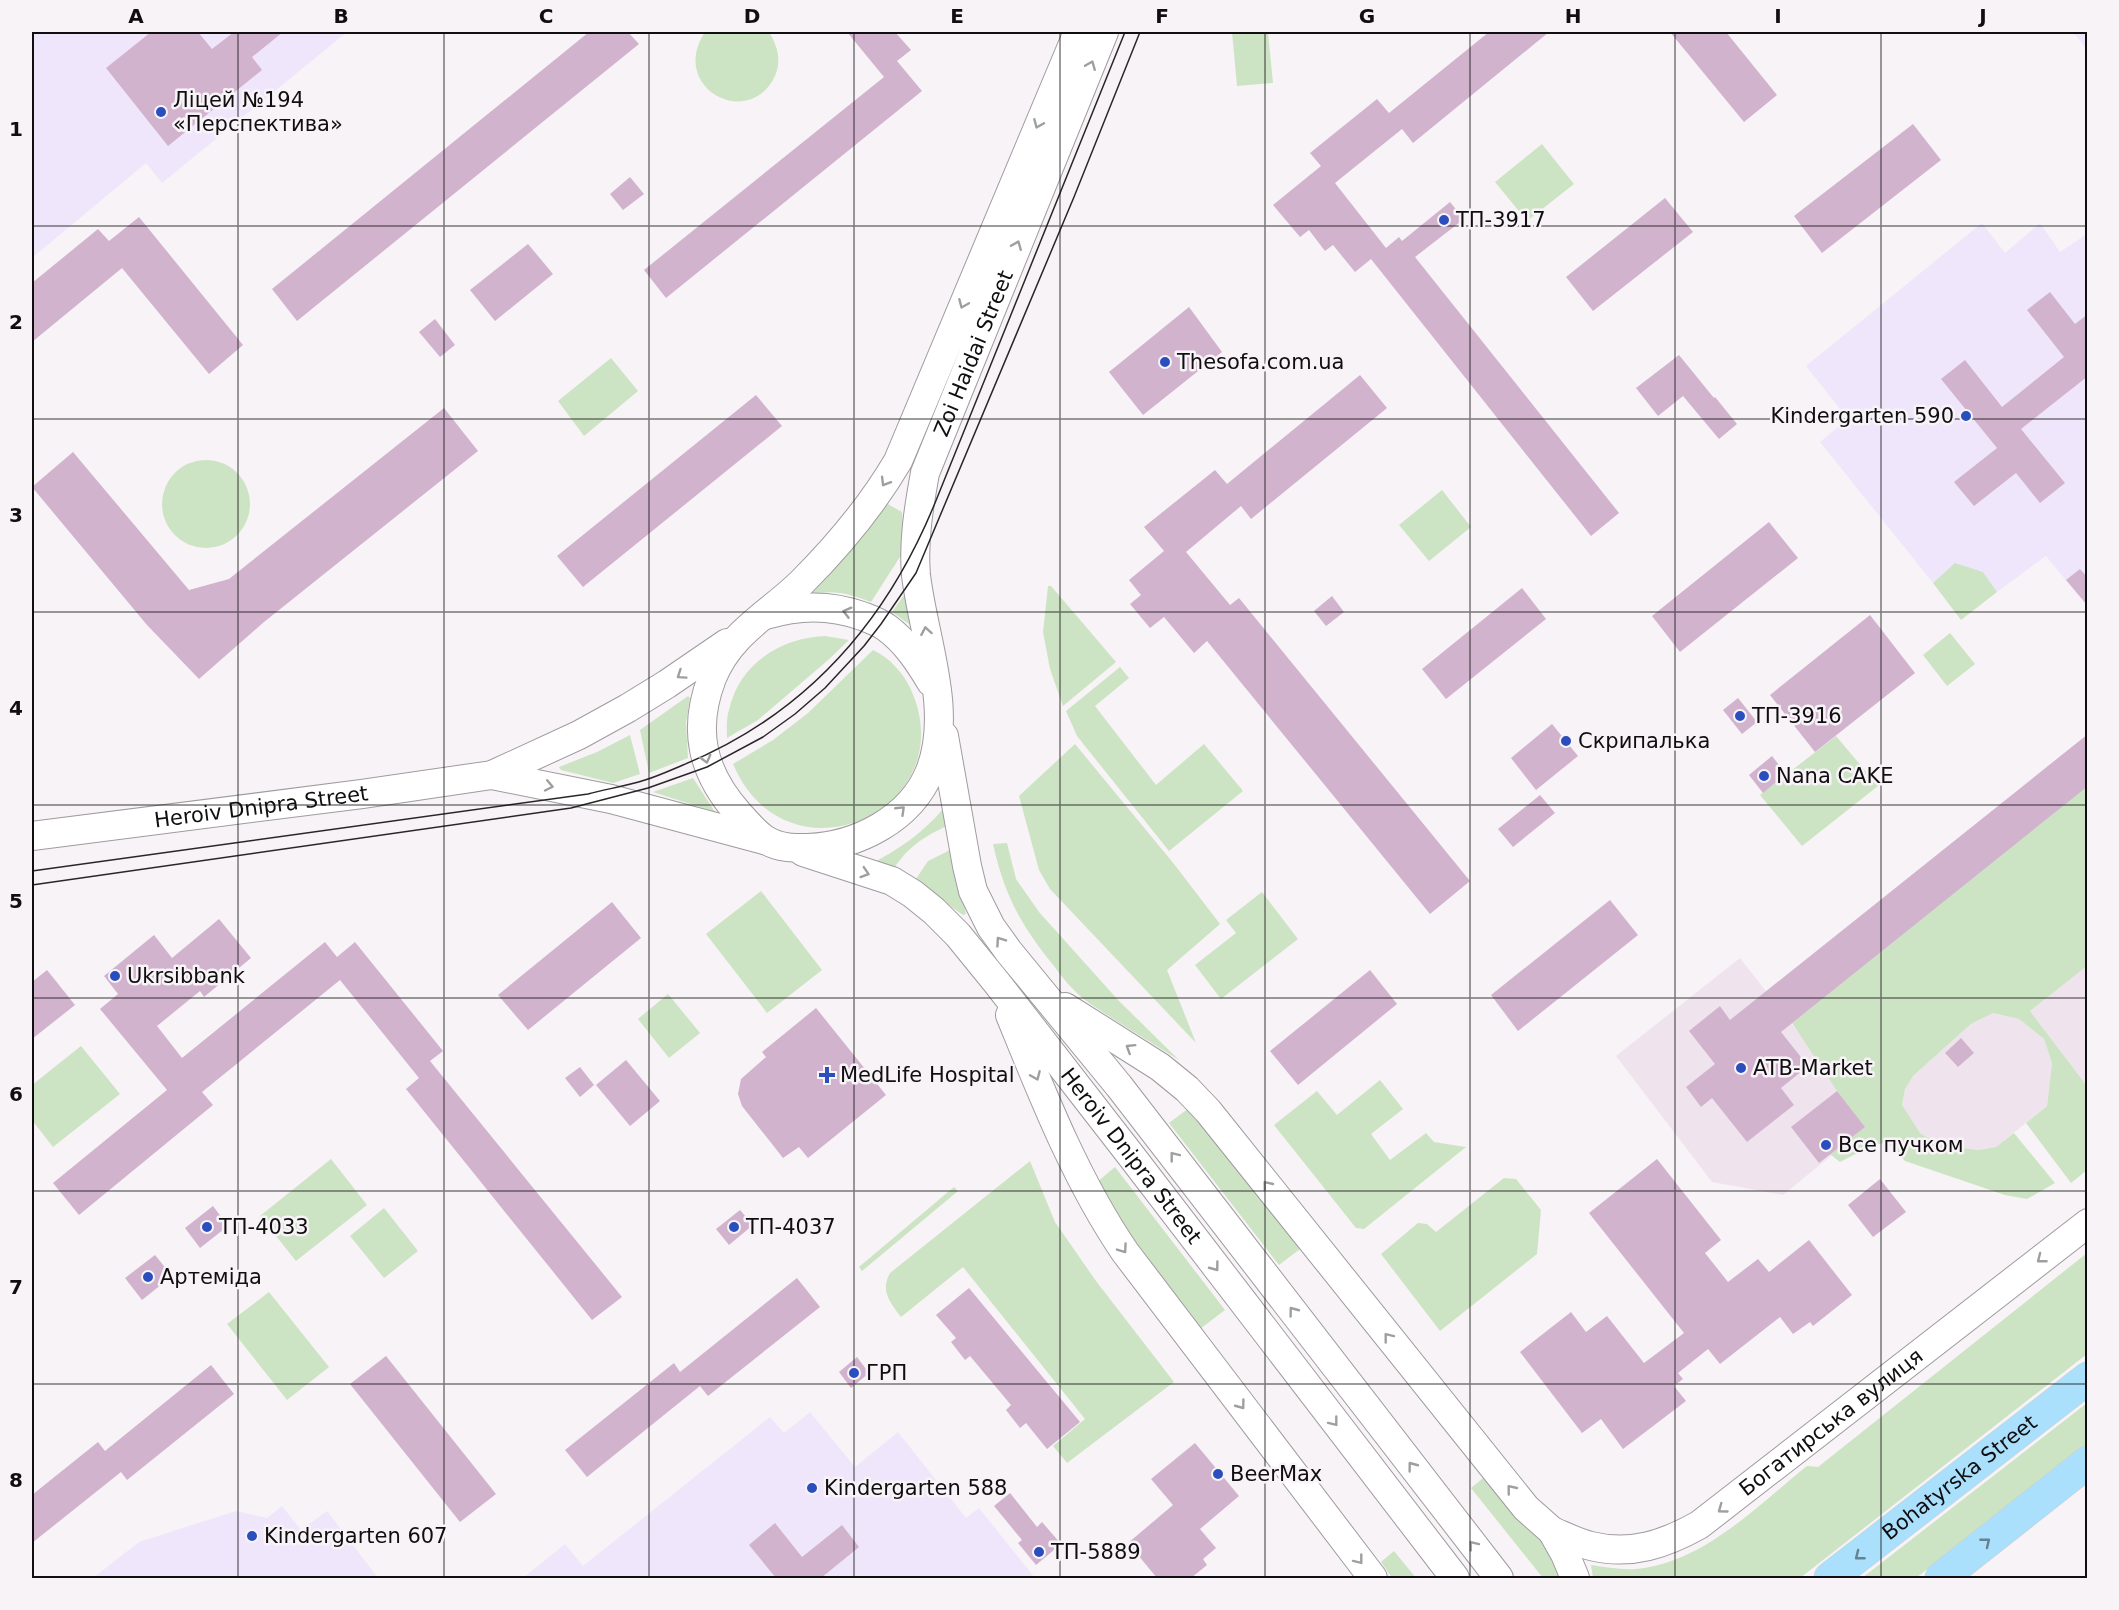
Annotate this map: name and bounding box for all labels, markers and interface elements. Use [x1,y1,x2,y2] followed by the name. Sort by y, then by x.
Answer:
[128,4,144,28] text: A
[333,4,349,28] text: B
[539,4,553,28] text: C
[744,4,760,28] text: D
[950,4,964,28] text: E
[1155,4,1169,28] text: F
[1359,4,1375,28] text: G
[1565,4,1581,28] text: H
[1774,4,1782,28] text: I
[1977,4,1987,28] text: J
[1084,60,1096,71] one-way arrow
[173,88,343,136] place label: Ліцей №194 «Перспектива»
[154,105,168,119] marker: Ліцей №194 «Перспектива»
[9,117,23,141] text: 1
[1033,118,1045,129] one-way arrow
[1455,208,1546,232] place label: ТП-3917
[1437,213,1451,227] marker: ТП-3917
[1010,241,1022,252] one-way arrow
[929,267,1018,440] street label: Zoi Haidai Street
[958,298,970,309] one-way arrow
[9,310,23,334] text: 2
[1176,350,1345,374] place label: Thesofa.com.ua
[1158,355,1172,369] marker: Thesofa.com.ua
[1771,404,1954,428] place label: Kindergarten 590
[1959,409,1973,423] marker: Kindergarten 590
[881,476,892,486] one-way arrow
[9,503,23,527] text: 3
[842,606,852,619] one-way arrow
[920,626,933,636] one-way arrow
[676,668,687,679] one-way arrow
[9,696,23,720] text: 4
[1751,704,1842,728] place label: ТП-3916
[1733,709,1747,723] marker: ТП-3916
[1578,729,1710,753] place label: Скрипалька
[1559,734,1573,748] marker: Скрипалька
[698,754,711,764] one-way arrow
[1776,764,1894,788] place label: Nana CAKE
[1757,769,1771,783] marker: Nana CAKE
[544,779,554,792] one-way arrow
[153,781,370,832] street label: Heroiv Dnipra Street
[894,806,904,817] one-way arrow
[859,865,870,878] one-way arrow
[9,889,23,913] text: 5
[996,936,1007,947] one-way arrow
[127,964,246,988] place label: Ukrsibbank
[108,969,122,983] marker: Ukrsibbank
[1126,1044,1136,1056] one-way arrow
[1753,1056,1873,1080] place label: ATB-Market
[1734,1061,1748,1075] marker: ATB-Market
[840,1063,1015,1087] place label: MedLife Hospital
[1056,1063,1206,1249] street label: Heroiv Dnipra Street
[818,1066,836,1084] marker: MedLife Hospital
[1029,1069,1041,1080] one-way arrow
[9,1082,23,1106] text: 6
[1838,1133,1964,1157] place label: Все пучком
[1819,1138,1833,1152] marker: Все пучком
[1170,1152,1181,1163] one-way arrow
[1263,1181,1274,1192] one-way arrow
[218,1215,309,1239] place label: ТП-4033
[745,1215,836,1239] place label: ТП-4037
[200,1220,214,1234] marker: ТП-4033
[727,1220,741,1234] marker: ТП-4037
[1116,1243,1127,1254] one-way arrow
[2037,1252,2048,1263] one-way arrow
[1208,1260,1219,1271] one-way arrow
[160,1265,262,1289] place label: Артеміда
[141,1270,155,1284] marker: Артеміда
[9,1275,23,1299] text: 7
[1289,1307,1300,1318] one-way arrow
[1385,1333,1396,1344] one-way arrow
[1735,1344,1928,1501] street label: Богатирська вулиця
[866,1361,907,1385] place label: ГРП
[847,1366,861,1380] marker: ГРП
[1233,1398,1244,1409] one-way arrow
[1878,1410,2042,1545] street label: Bohatyrska Street
[1327,1415,1338,1426] one-way arrow
[1408,1461,1419,1472] one-way arrow
[1230,1462,1322,1486] place label: BeerMax
[1211,1467,1225,1481] marker: BeerMax
[9,1468,23,1492] text: 8
[824,1476,1007,1500] place label: Kindergarten 588
[805,1481,819,1495] marker: Kindergarten 588
[1507,1485,1518,1496] one-way arrow
[1718,1502,1729,1513] one-way arrow
[264,1524,447,1548] place label: Kindergarten 607
[245,1529,259,1543] marker: Kindergarten 607
[1980,1539,1991,1550] one-way arrow
[1050,1540,1141,1564] place label: ТП-5889
[1469,1541,1480,1552] one-way arrow
[1032,1545,1046,1559] marker: ТП-5889
[1855,1548,1866,1559] one-way arrow
[1351,1554,1362,1565] one-way arrow

